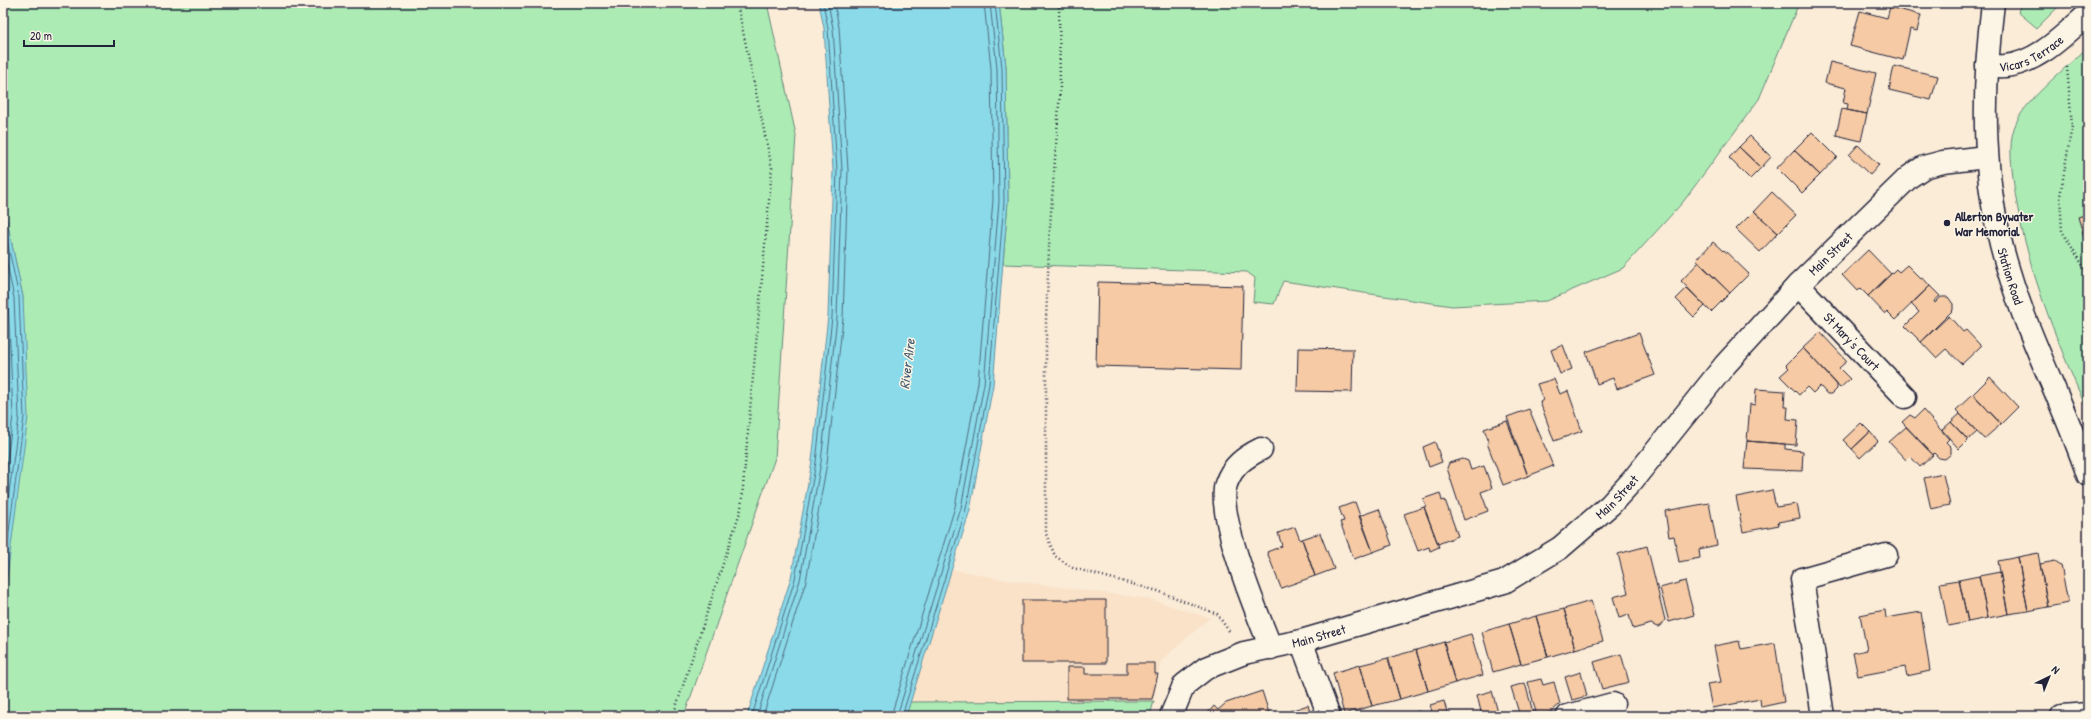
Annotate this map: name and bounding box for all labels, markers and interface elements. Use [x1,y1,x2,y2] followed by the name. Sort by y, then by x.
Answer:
[24,22,114,48] scale bar
[30,27,52,44] text: 20 m
[1999,31,2067,75] street label: Vicars Terrace
[1955,207,2035,240] place label: Allerton Bywater War Memorial
[1942,218,1952,228] marker: Allerton Bywater War Memorial
[1804,228,1857,279] street label: Main Street
[1993,246,2028,307] street label: Station Road
[1820,308,1884,375] street label: St Mary's Court
[894,336,919,390] water label: River Aire
[1591,471,1643,523] street label: Main Street
[1290,619,1348,652] street label: Main Street
[2029,657,2069,697] north arrow
[2049,663,2063,677] text: N

